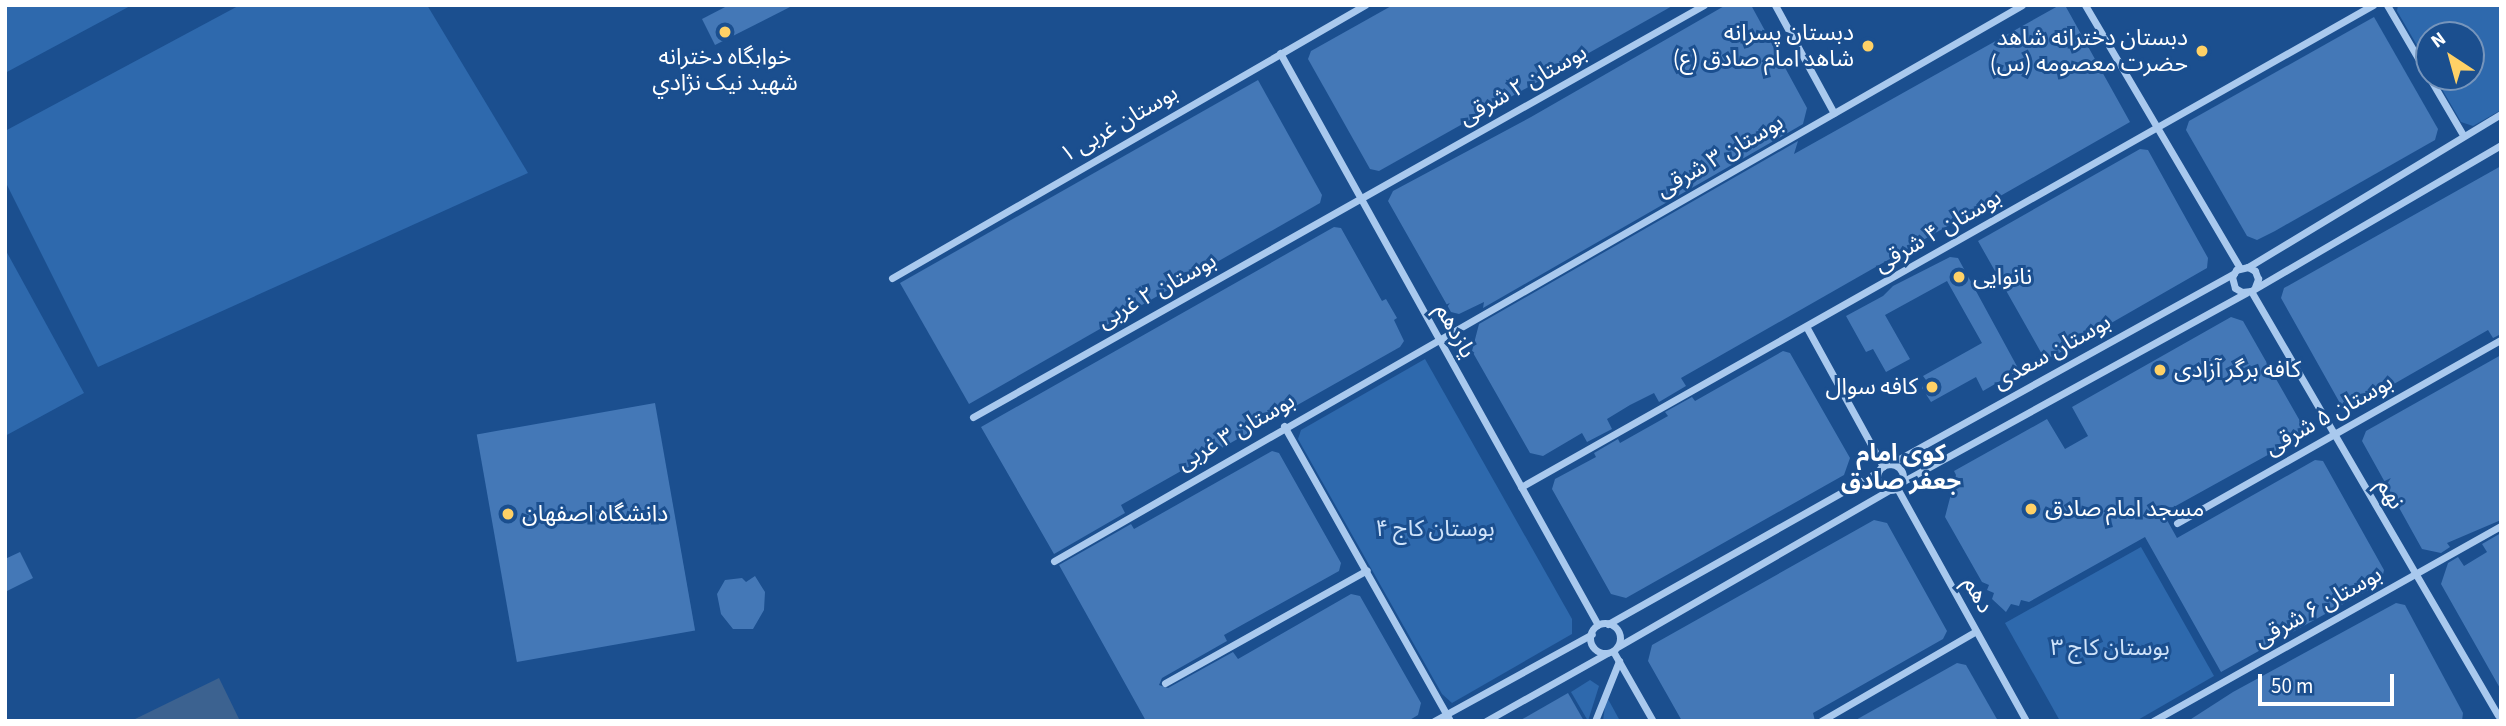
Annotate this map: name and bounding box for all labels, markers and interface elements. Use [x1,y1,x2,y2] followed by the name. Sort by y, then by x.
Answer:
[1673,19,1854,73] place label: دبستان پسرانه شاهد امام صادق (ع)
[2415,21,2485,91] north arrow
[717,24,733,40] marker: خوابگاه دخترانه شهيد نيک نژادي
[1990,24,2188,78] place label: دبستان دخترانه شاهد حضرت معصومه (س)
[2425,26,2452,55] text: N
[1454,38,1592,132] street label: بوستان ۲ شرقی
[1860,38,1876,54] marker: دبستان پسرانه شاهد امام صادق (ع)
[652,43,798,97] place label: خوابگاه دخترانه شهيد نيک نژادي
[2194,43,2210,59] marker: دبستان دخترانه شاهد حضرت معصومه (س)
[1055,79,1183,169] street label: بوستان غربی ۱
[1652,109,1788,203] street label: بوستان ۳ شرقی
[1870,184,2006,278] street label: بوستان ۴ شرقی
[1093,247,1221,335] street label: بوستان ۲ غربی
[1973,263,2032,291] place label: نانوایی
[1951,269,1967,285] marker: نانوایی
[1429,299,1481,363] street label: یازدهم
[1988,308,2116,396] street label: بوستان سعدی
[2174,356,2301,384] place label: کافه برگر آزادی
[2152,362,2168,378] marker: کافه برگر آزادی
[2260,368,2398,462] street label: بوستان ۵ شرقی
[1825,373,1918,401] place label: کافه سوال
[1924,379,1940,395] marker: کافه سوال
[1172,387,1300,477] street label: بوستان ۳ غربی
[1841,440,1961,496] district label: کوی امام جعفر صادق
[2370,474,2410,514] street label: نهم
[2045,495,2204,523] place label: مسجد امام صادق
[522,500,668,528] place label: دانشگاه اصفهان
[2023,501,2039,517] marker: مسجد امام صادق
[500,506,516,522] marker: دانشگاه اصفهان
[1375,515,1495,543] park label: بوستان کاج ۴
[2249,560,2387,654] street label: بوستان ۶ شرقی
[1957,572,1999,618] street label: دهم
[2050,634,2170,662] park label: بوستان کاج ۳
[2261,660,2398,704] scale bar
[2271,671,2313,701] text: 50 m

